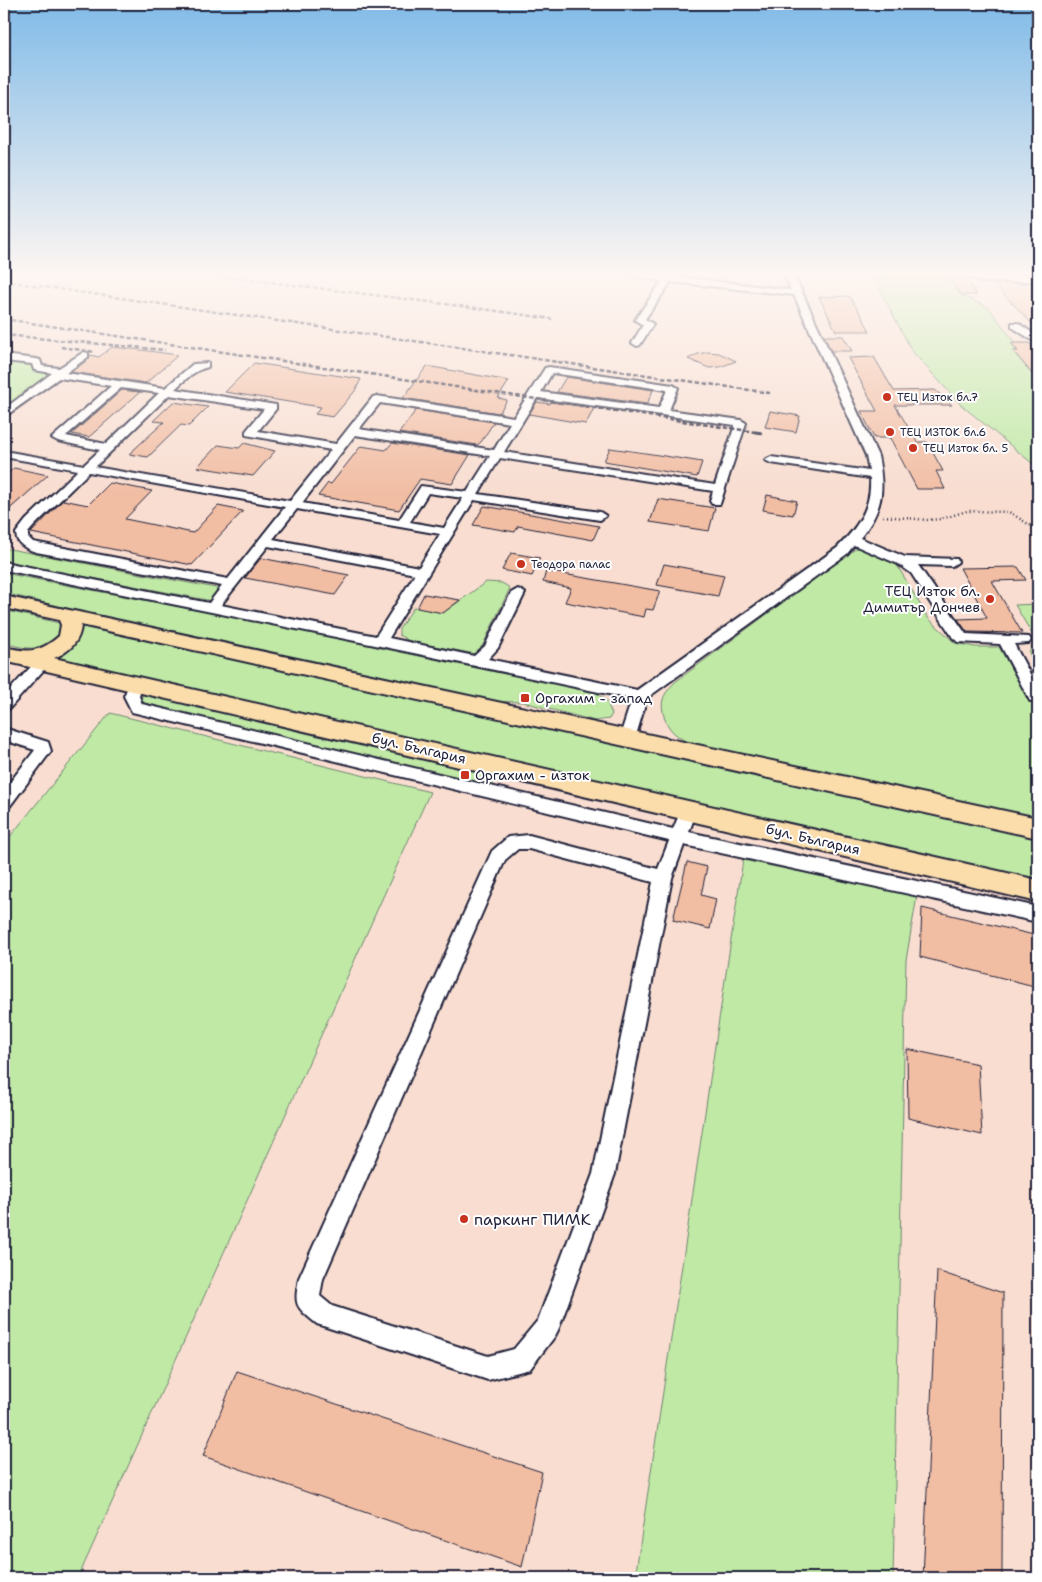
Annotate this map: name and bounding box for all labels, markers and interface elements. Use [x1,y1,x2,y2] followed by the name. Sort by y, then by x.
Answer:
[897,390,979,405] place label: ТЕЦ Изток бл.7
[881,391,893,403] marker: ТЕЦ Изток бл.7
[900,425,986,440] place label: ТЕЦ ИЗТОК бл.6
[884,426,896,438] marker: ТЕЦ ИЗТОК бл.6
[923,441,1009,456] place label: ТЕЦ Изток бл. 5
[907,442,919,454] marker: ТЕЦ Изток бл. 5
[531,557,611,572] place label: Теодора палас
[515,558,527,570] marker: Теодора палас
[863,582,980,616] place label: ТЕЦ Изток бл. Димитър Дончев
[984,593,996,605] marker: ТЕЦ Изток бл. Димитър Дончев
[535,689,652,707] place label: Оргахим - запад
[519,692,531,704] marker: Оргахим - запад
[370,728,468,768] street label: бул. България
[475,766,590,784] place label: Оргахим - изток
[459,769,471,781] marker: Оргахим - изток
[764,819,862,859] street label: бул. България
[474,1209,591,1230] place label: паркинг ПИМК
[458,1213,470,1225] marker: паркинг ПИМК

